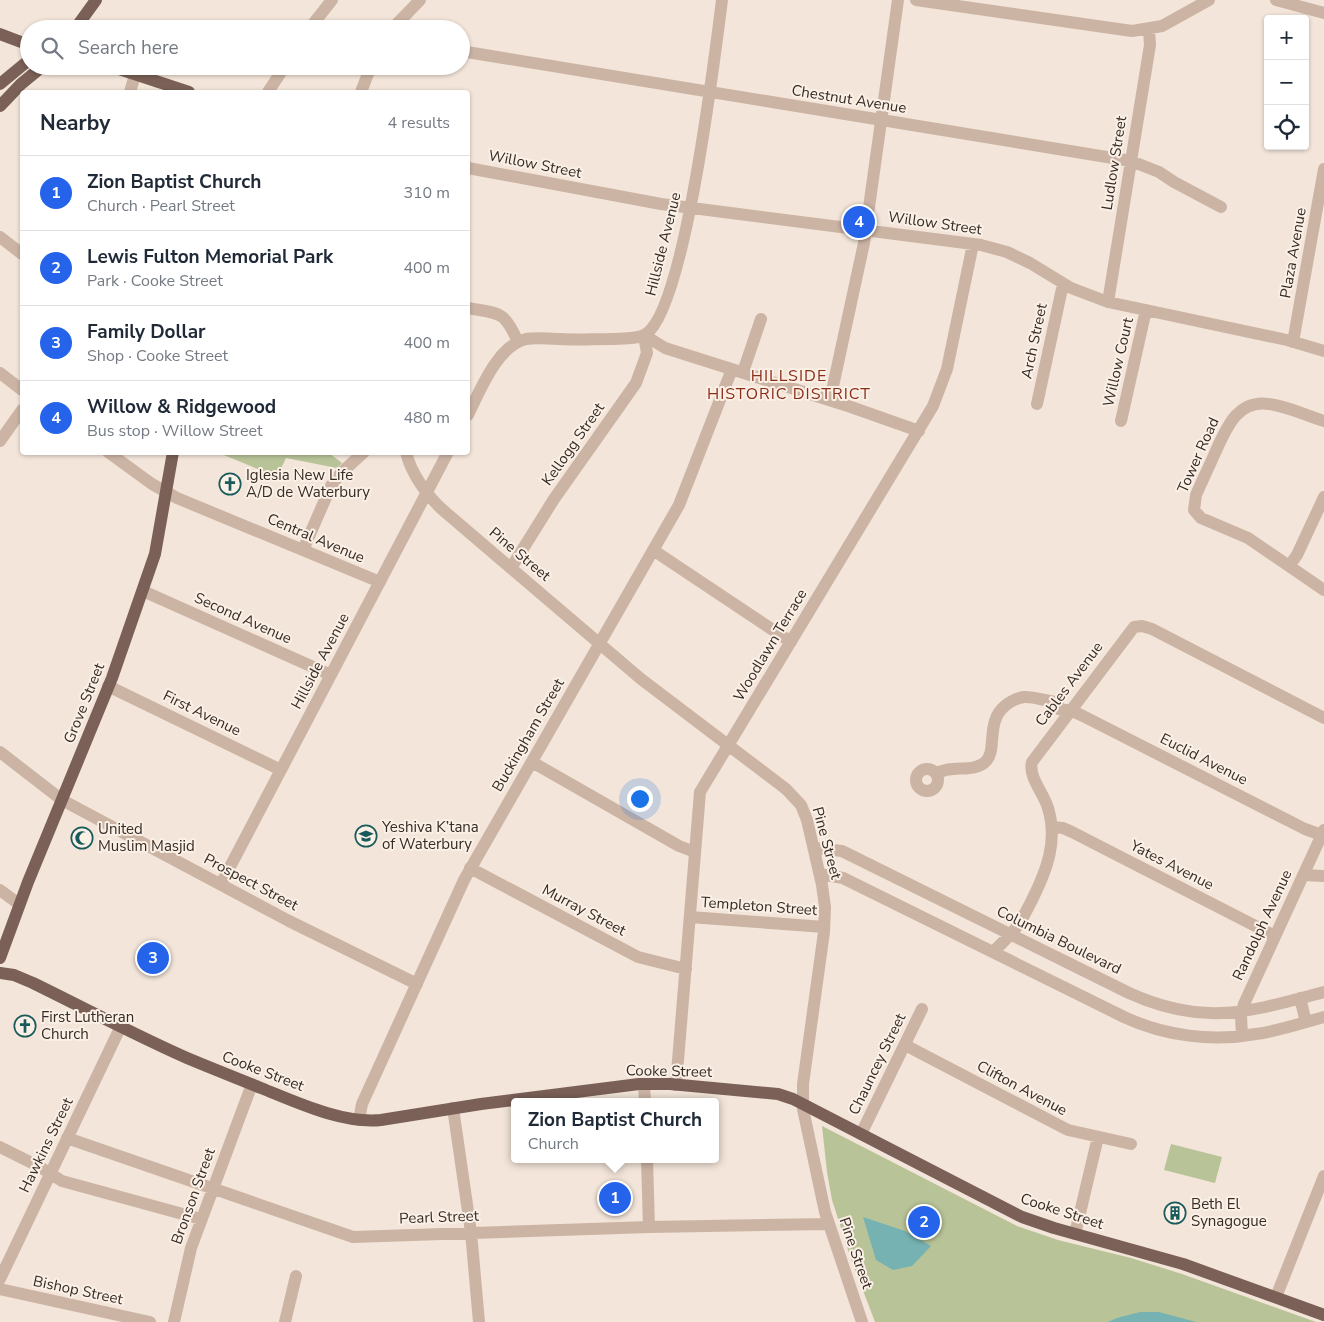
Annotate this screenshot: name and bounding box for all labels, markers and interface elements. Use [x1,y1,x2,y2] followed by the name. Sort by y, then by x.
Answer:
[1264,15,1309,150] map controls
[1264,15,1309,60] button: +
[20,20,470,75] search box
[38,34,66,62] icon: search
[78,35,179,61] text: Search here
[1264,60,1309,105] button: −
[790,80,908,118] street label: Chestnut Avenue
[1264,105,1309,150] button: locate
[40,109,110,137] text: Nearby
[388,112,450,134] text: 4 results
[1097,114,1131,212] street label: Ludlow Street
[487,145,584,183] street label: Willow Street
[87,169,261,195] text: Zion Baptist Church
[51,182,61,204] text: 1
[403,182,450,204] text: 310 m
[640,190,686,298] street label: Hillside Avenue
[87,195,235,217] text: Church · Pearl Street
[843,203,875,241] pin: 4
[1275,206,1311,300] street label: Plaza Avenue
[887,207,984,240] street label: Willow Street
[87,244,333,270] text: Lewis Fulton Memorial Park
[51,257,61,279] text: 2
[403,257,450,279] text: 400 m
[87,270,223,292] text: Park · Cooke Street
[1016,301,1052,380] street label: Arch Street
[1098,315,1138,409] street label: Willow Court
[87,319,206,345] text: Family Dollar
[51,332,61,354] text: 3
[403,332,450,354] text: 400 m
[87,345,228,367] text: Shop · Cooke Street
[707,365,871,405] district label: HILLSIDE HISTORIC DISTRICT
[87,394,276,420] text: Willow & Ridgewood
[537,398,609,489] street label: Kellogg Street
[51,407,61,429] text: 4
[403,407,450,429] text: 480 m
[1172,414,1224,496] street label: Tower Road
[87,420,263,442] text: Bus stop · Willow Street
[246,465,370,502] place label: Iglesia New Life A/D de Waterbury
[218,472,242,496] church icon: Iglesia New Life A/D de Waterbury
[264,508,368,568] street label: Central Avenue
[485,522,555,586] street label: Pine Street
[729,585,811,705] street label: Woodlawn Terrace
[191,588,295,648] street label: Second Avenue
[286,609,354,713] street label: Hillside Avenue
[1031,638,1107,730] street label: Cables Avenue
[59,659,109,746] street label: Grove Street
[487,674,569,795] street label: Buckingham Street
[160,686,244,740] street label: First Avenue
[1157,728,1251,790] street label: Euclid Avenue
[627,786,653,812] your location
[808,805,846,882] street label: Pine Street
[381,817,479,854] place label: Yeshiva K’tana of Waterbury
[98,819,195,856] place label: United Muslim Masjid
[354,824,378,848] school or university icon: Yeshiva K’tana of Waterbury
[70,826,94,850] mosque icon: United Muslim Masjid
[1126,835,1217,895] street label: Yates Avenue
[200,849,302,916] street label: Prospect Street
[1228,866,1296,984] street label: Randolph Avenue
[539,880,630,941] street label: Murray Street
[700,892,819,920] street label: Templeton Street
[993,901,1125,979] street label: Columbia Boulevard
[137,939,169,977] pin: 3
[41,1007,134,1044] place label: First Lutheran Church
[844,1009,911,1118] street label: Chauncey Street
[13,1014,37,1038] church icon: First Lutheran Church
[219,1046,308,1096] street label: Cooke Street
[973,1056,1071,1120] street label: Clifton Avenue
[626,1060,713,1082] street label: Cooke Street
[14,1093,78,1196] street label: Hawkins Street
[511,1098,719,1163] popup
[528,1107,702,1133] text: Zion Baptist Church
[528,1133,579,1155] text: Church
[166,1144,220,1247] street label: Bronson Street
[599,1179,631,1217] pin: 1
[1018,1188,1107,1234] street label: Cooke Street
[1191,1194,1267,1231] place label: Beth El Synagogue
[1163,1201,1187,1225] building icon: Beth El Synagogue
[908,1203,940,1241] pin: 2
[399,1206,480,1228] street label: Pearl Street
[834,1215,878,1292] street label: Pine Street
[31,1271,125,1309] street label: Bishop Street

